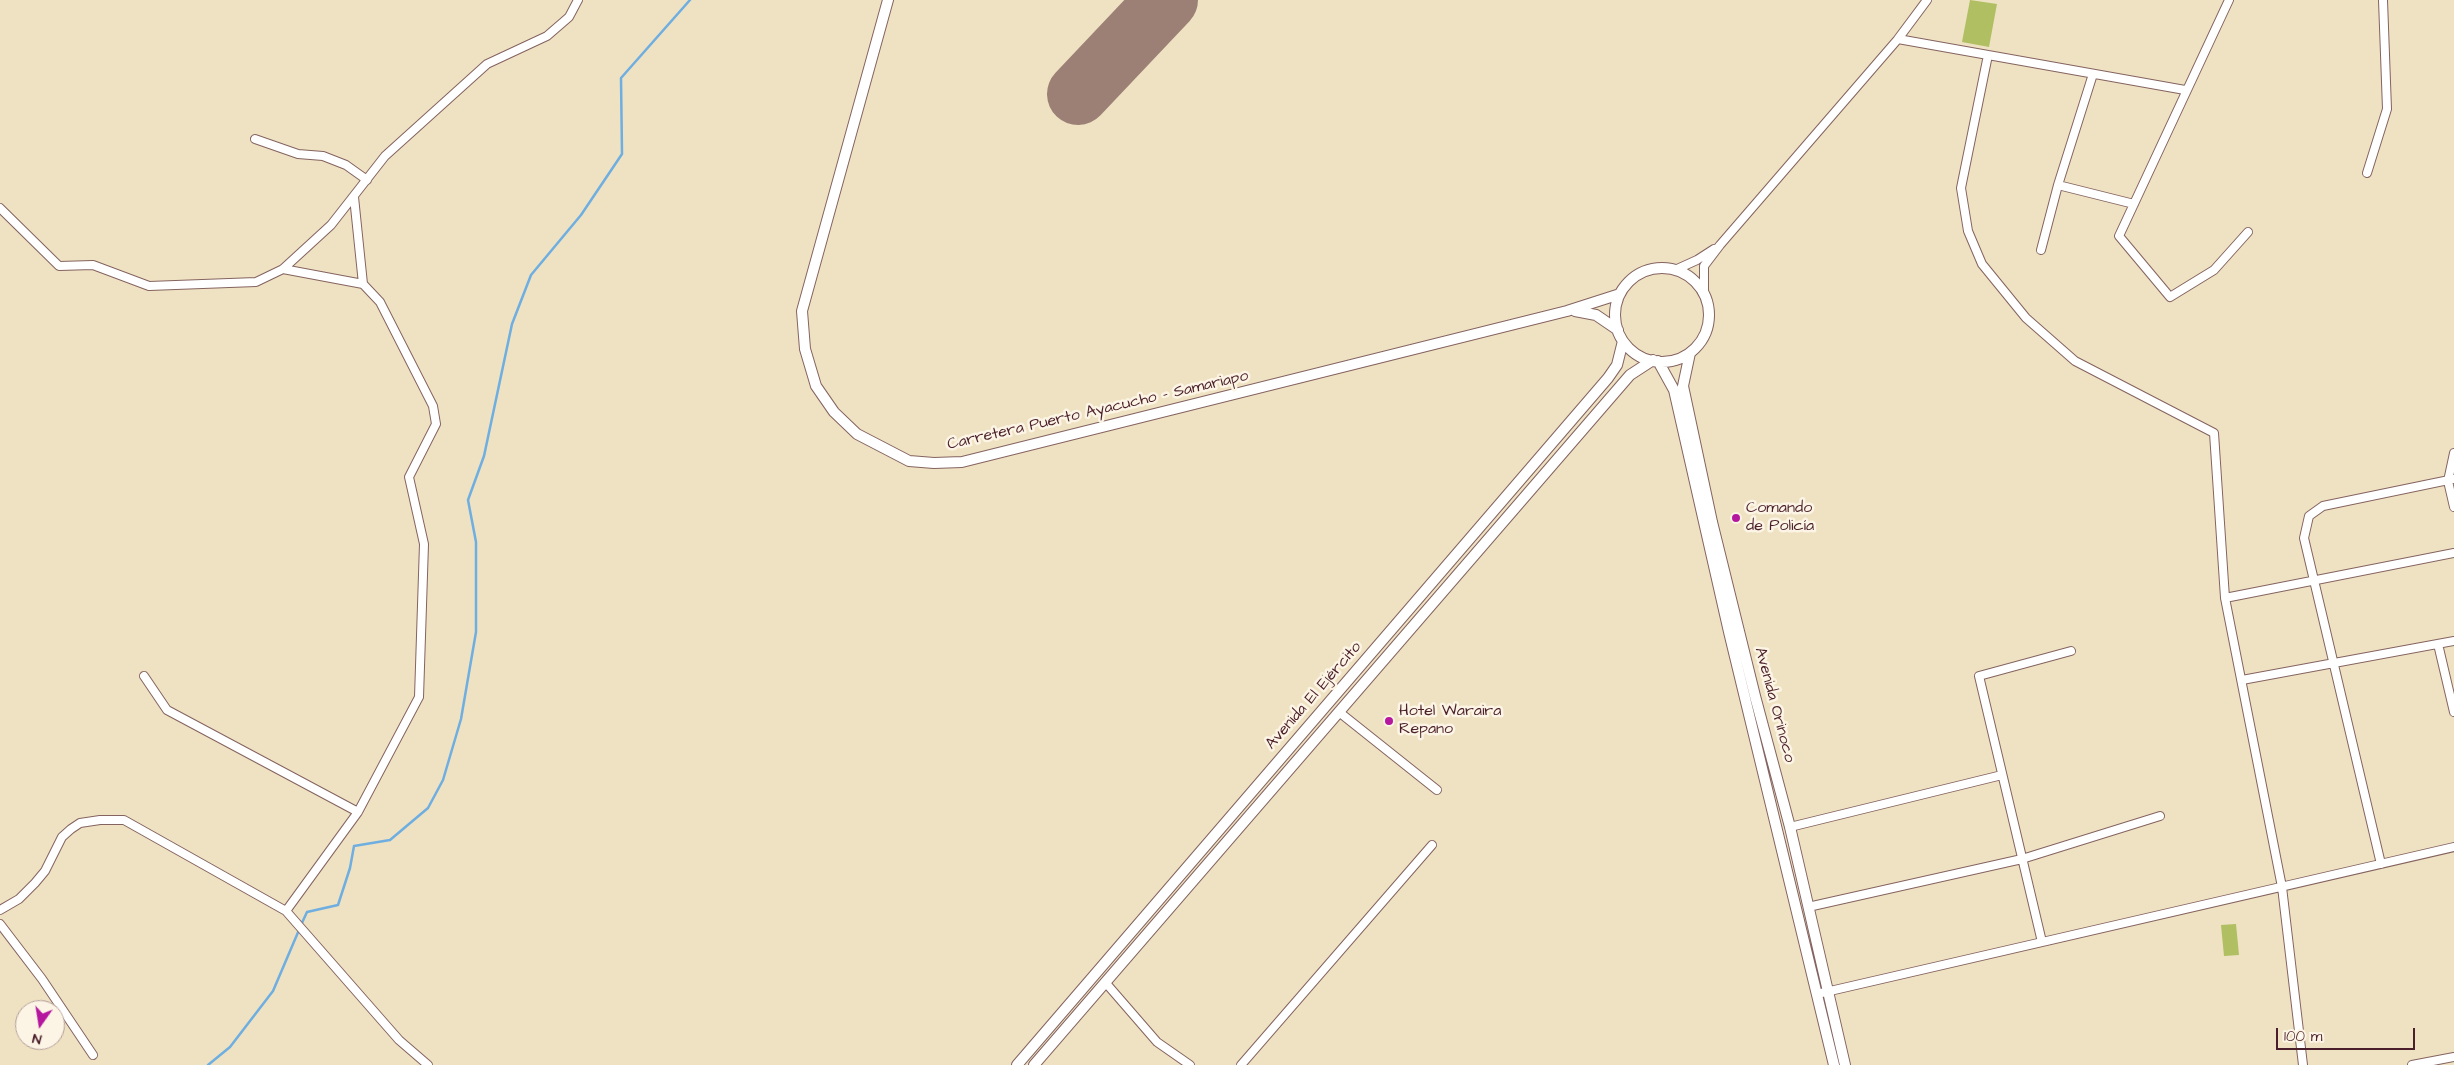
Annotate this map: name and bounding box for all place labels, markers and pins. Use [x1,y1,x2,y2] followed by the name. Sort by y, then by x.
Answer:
[1746,499,1814,537] place label: Comando de Policía
[1730,512,1742,524] marker: Comando de Policía
[1399,702,1501,740] place label: Hotel Waraira Repano
[1383,715,1395,727] marker: Hotel Waraira Repano

